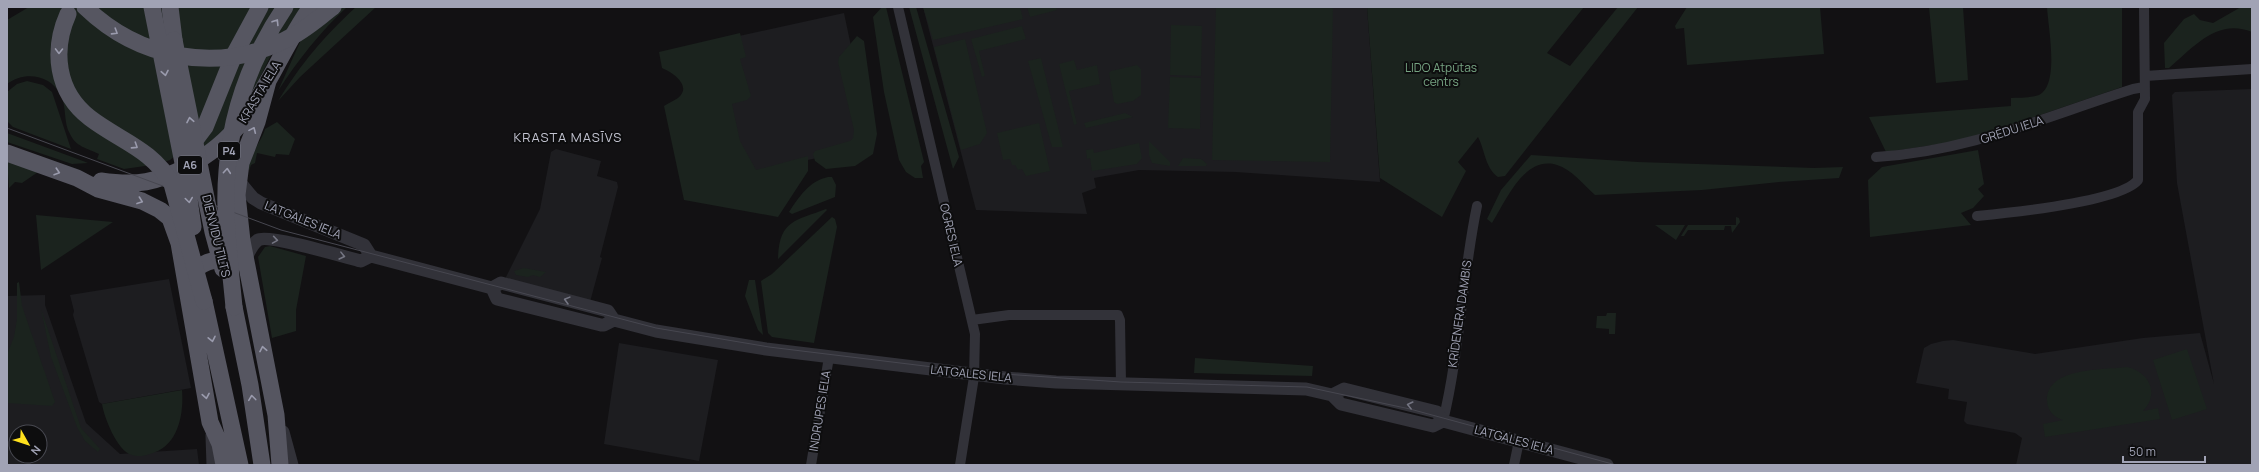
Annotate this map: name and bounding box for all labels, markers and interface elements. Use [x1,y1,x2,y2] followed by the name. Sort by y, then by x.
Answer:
[271,19,278,26] one-way arrow
[111,27,118,34] one-way arrow
[54,48,63,54] one-way arrow
[234,57,285,126] street label: KRASTA IELA
[1405,59,1477,90] park label: LIDO Atpūtas centrs
[160,70,168,76] one-way arrow
[1978,111,2046,148] street label: GRĒDU IELA
[187,117,195,123] one-way arrow
[248,127,256,134] one-way arrow
[514,128,622,146] district label: KRASTA MASĪVS
[131,141,138,149] one-way arrow
[218,142,240,160] road number: P4
[178,156,202,174] road number: A6
[53,167,60,175] one-way arrow
[222,168,231,174] one-way arrow
[198,193,235,279] street label: DIENVIDU TILTS
[136,196,143,205] one-way arrow
[262,196,345,243] street label: LATGALES IELA
[184,197,193,203] one-way arrow
[936,202,967,269] street label: OGRES IELA
[272,235,278,244] one-way arrow
[339,252,346,260] one-way arrow
[1444,259,1475,369] street label: KRĪDENERA DAMBIS
[564,296,571,305] one-way arrow
[208,336,216,342] one-way arrow
[260,346,268,352] one-way arrow
[929,361,1013,386] street label: LATGALES IELA
[805,369,834,453] street label: INDRUPES IELA
[201,393,210,399] one-way arrow
[248,395,257,401] one-way arrow
[1406,402,1413,410] one-way arrow
[1472,421,1556,458] street label: LATGALES IELA
[8,424,48,464] north arrow
[2123,438,2205,464] scale bar
[28,443,44,458] text: N
[2129,443,2156,460] text: 50 m

